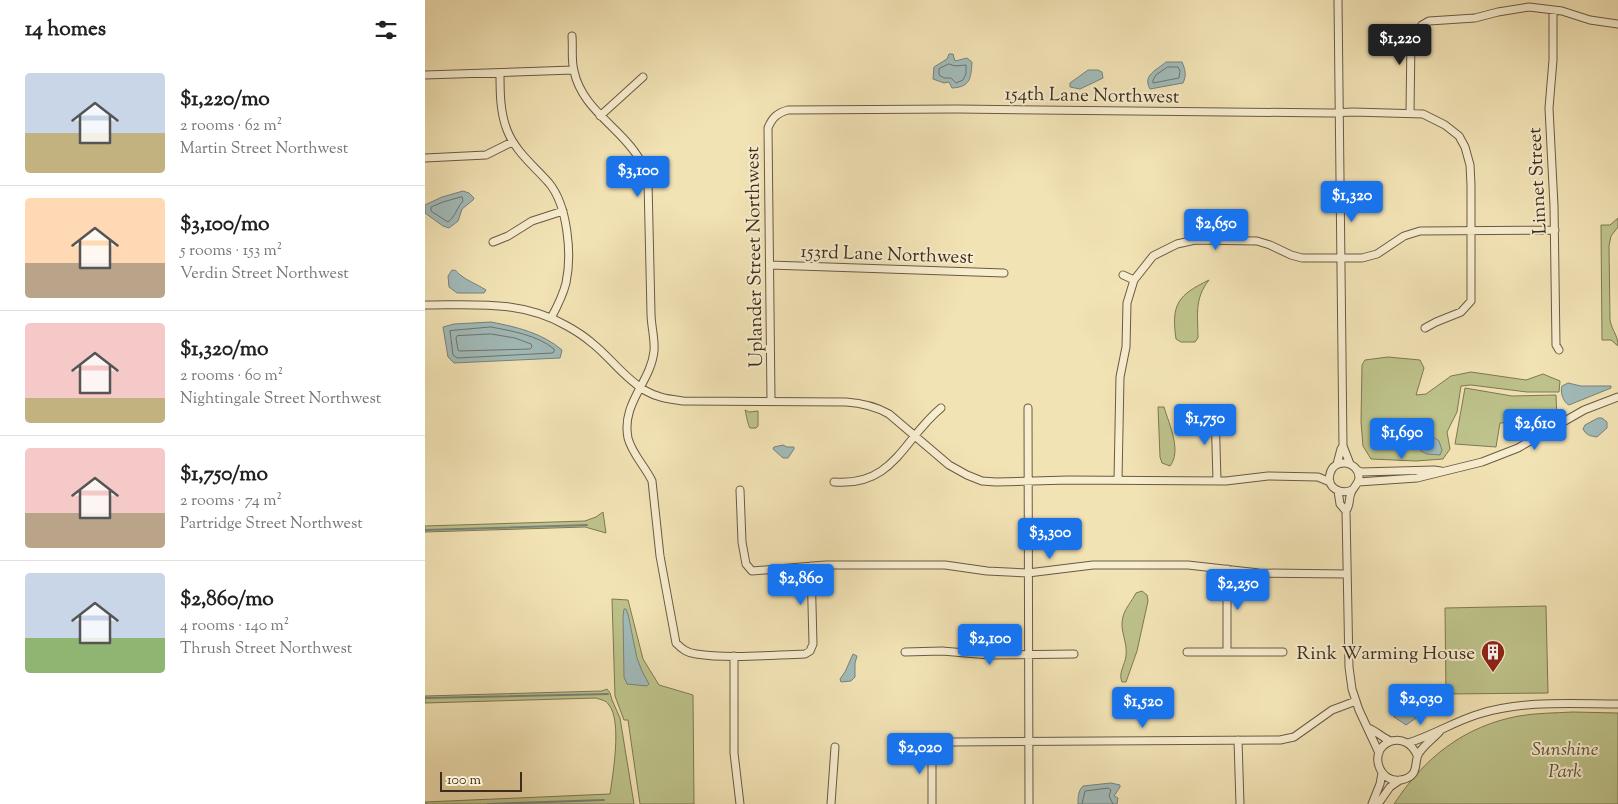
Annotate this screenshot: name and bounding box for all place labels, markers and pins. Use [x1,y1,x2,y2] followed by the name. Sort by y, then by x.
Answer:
[1359,23,1441,66] pin: $1,220
[597,156,679,198] pin: $3,100
[1311,180,1393,223] pin: $1,320
[1175,208,1257,251] pin: $2,650
[1164,404,1246,446] pin: $1,750
[1494,408,1576,451] pin: $2,610
[1361,418,1443,460] pin: $1,690
[1009,518,1091,560] pin: $3,300
[760,564,842,606] pin: $2,860
[1197,568,1279,611] pin: $2,250
[949,624,1031,666] pin: $2,100
[1480,639,1506,673] building icon: Rink Warming House
[1297,641,1475,668] place label: Rink Warming House
[1380,684,1462,726] pin: $2,030
[1102,686,1184,729] pin: $1,520
[879,732,961,775] pin: $2,020

